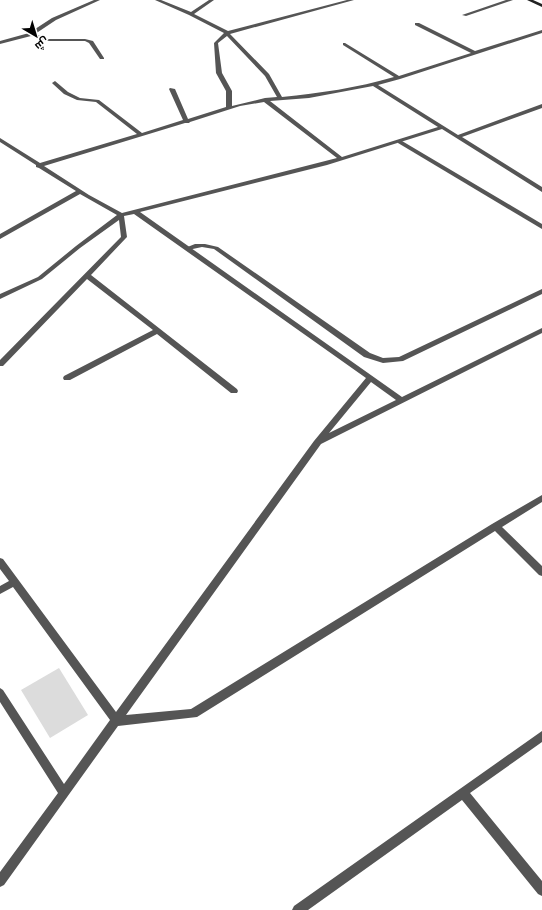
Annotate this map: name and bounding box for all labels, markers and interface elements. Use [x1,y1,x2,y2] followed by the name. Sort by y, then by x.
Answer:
[16,16,56,56] north arrow
[32,34,51,53] text: ش

